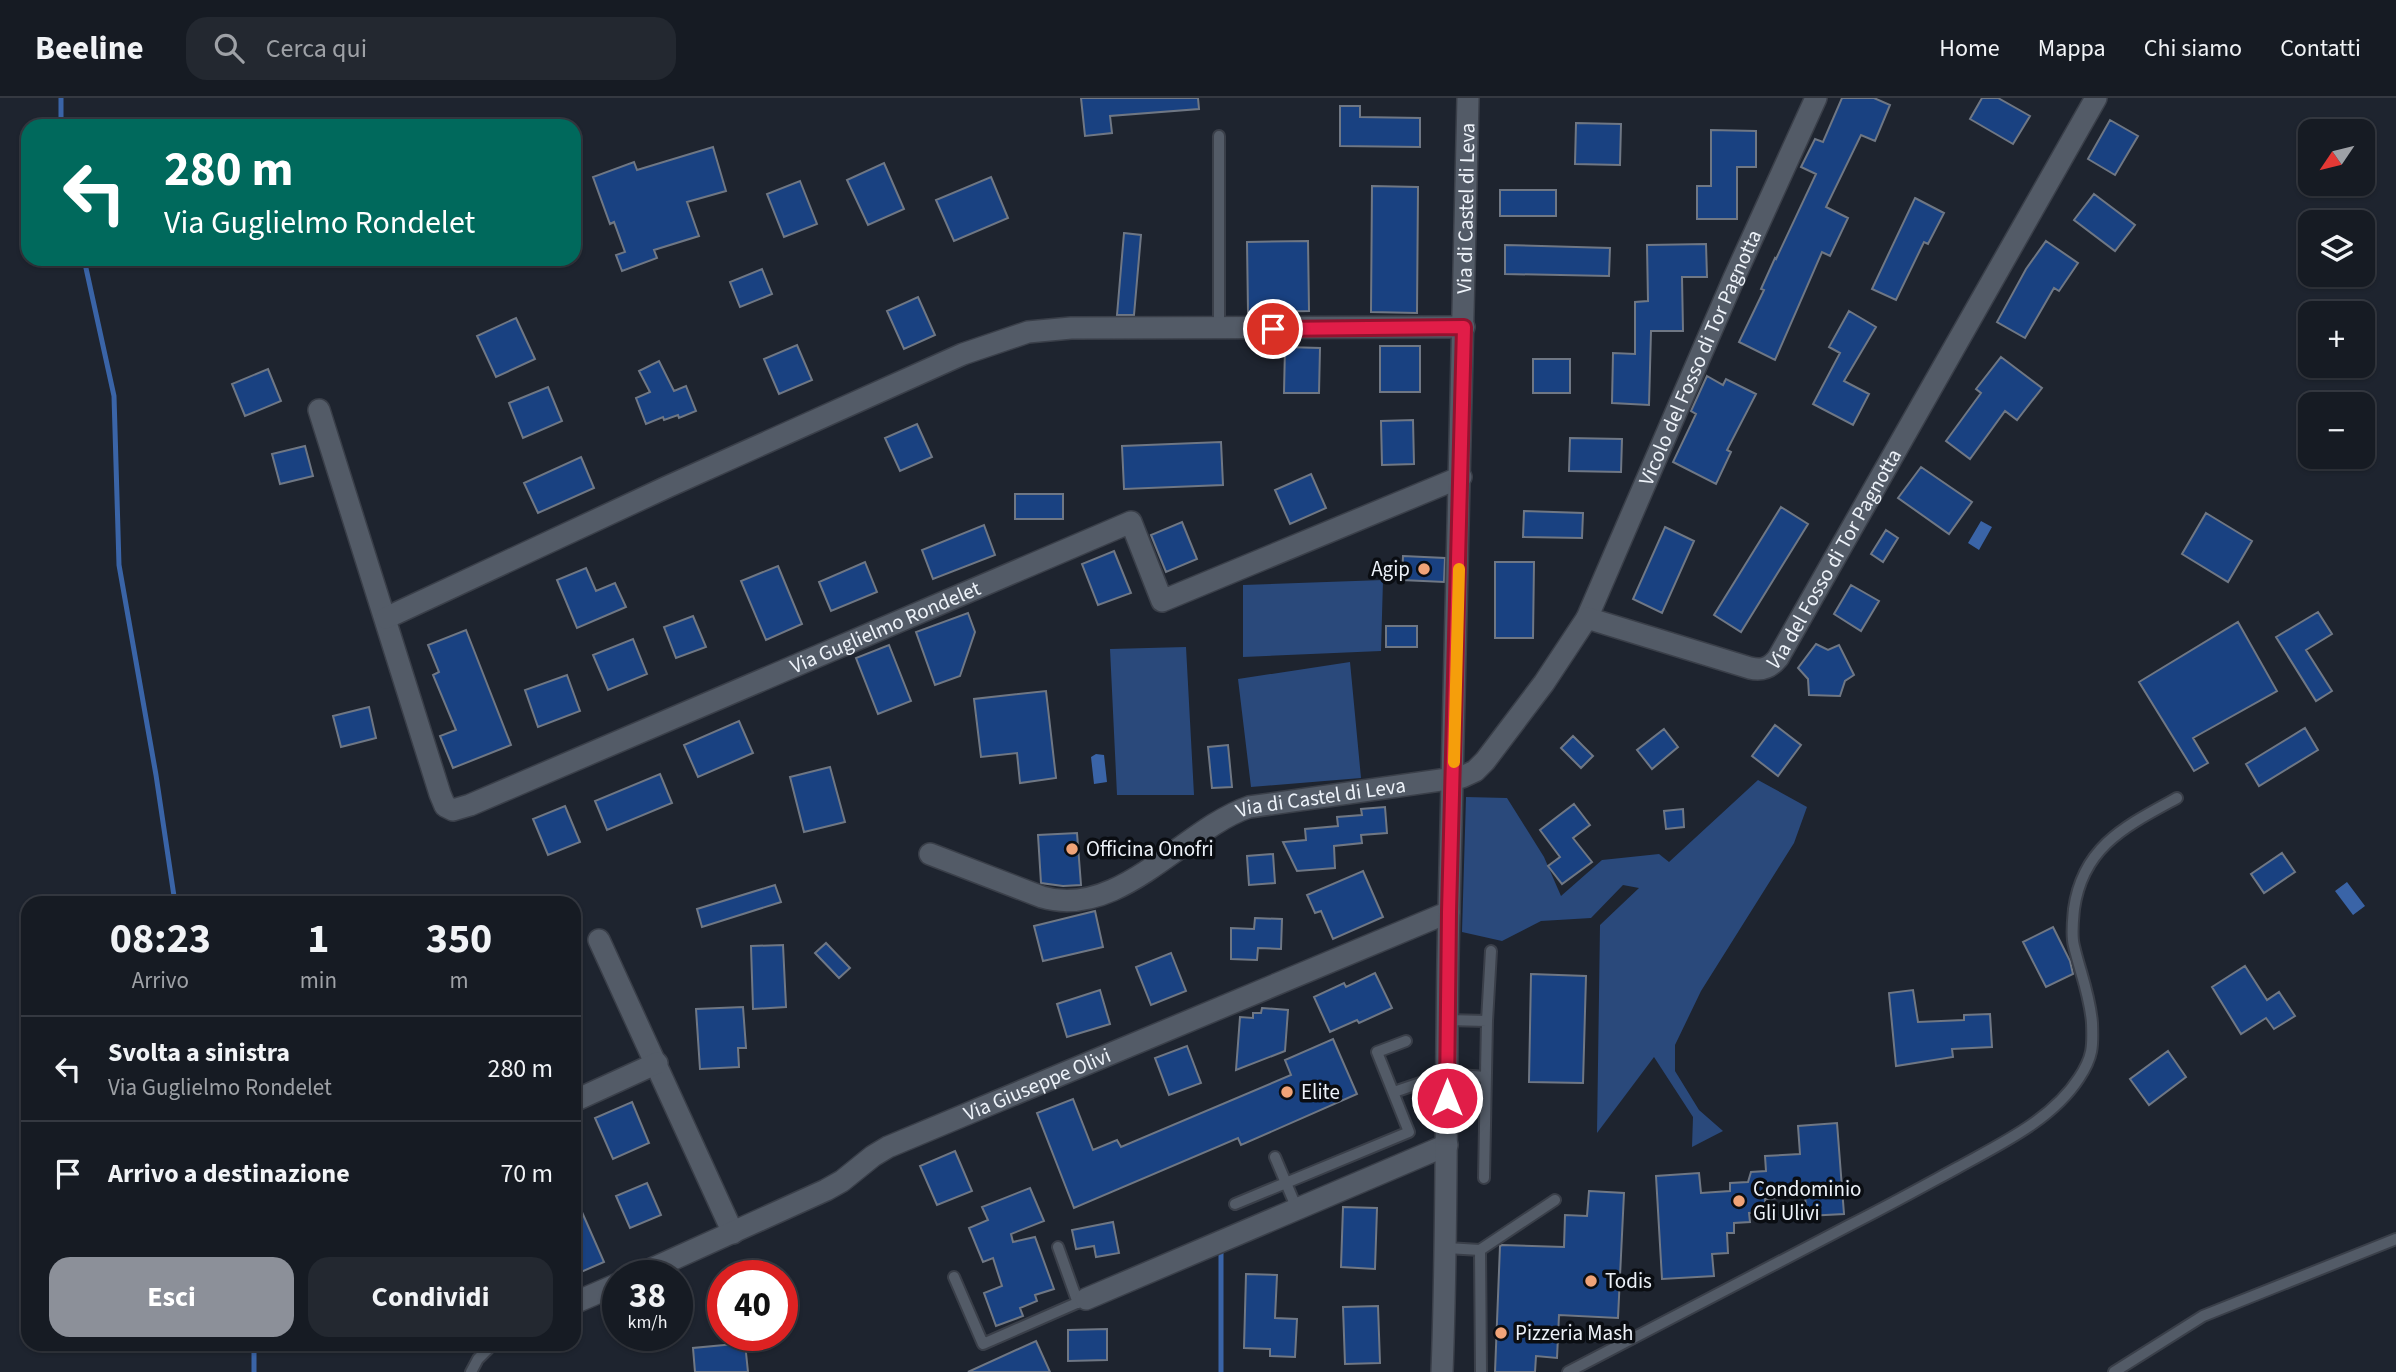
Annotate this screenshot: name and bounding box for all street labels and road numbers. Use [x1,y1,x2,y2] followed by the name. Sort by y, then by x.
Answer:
[1449,122,1483,294] street label: Via di Castel di Leva
[1631,225,1769,490] street label: Vicolo del Fosso di Tor Pagnotta
[1760,443,1909,677] street label: Via del Fosso di Tor Pagnotta
[785,573,985,681] street label: Via Guglielmo Rondelet
[1231,770,1408,826] street label: Via di Castel di Leva
[959,1040,1115,1129] street label: Via Giuseppe Olivi

